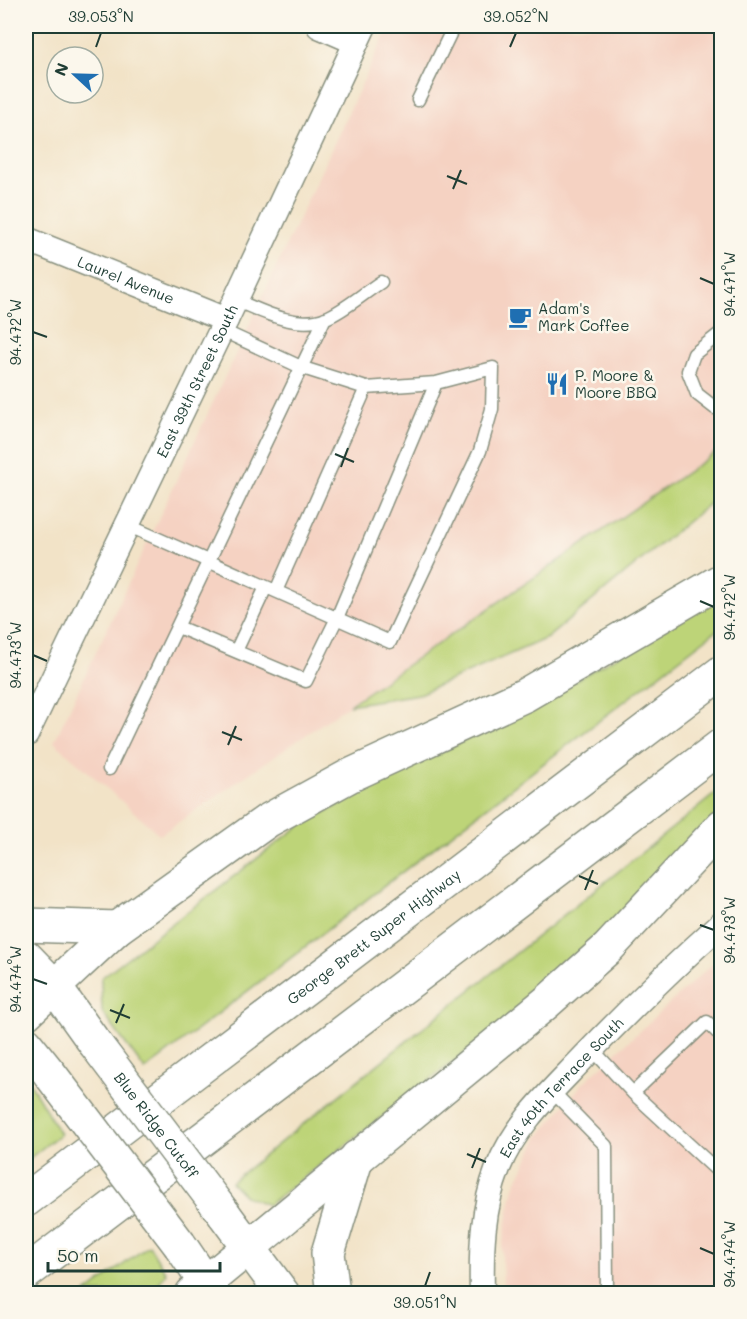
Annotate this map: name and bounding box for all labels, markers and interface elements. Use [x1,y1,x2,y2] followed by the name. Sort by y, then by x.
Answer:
[68,6,134,26] text: 39.053°N
[483,6,549,26] text: 39.052°N
[45,45,105,105] north arrow
[49,60,73,79] text: N
[75,251,178,308] street label: Laurel Avenue
[719,252,739,316] text: 94.471°W
[538,298,629,335] place label: Adam's Mark Coffee
[5,299,25,365] text: 94.472°W
[151,301,242,461] street label: East 39th Street South
[507,304,533,330] cafe icon: Adam's Mark Coffee
[575,365,657,402] place label: P. Moore & Moore BBQ
[544,371,570,397] restaurant icon: P. Moore & Moore BBQ
[719,574,739,640] text: 94.472°W
[5,622,25,689] text: 94.473°W
[283,864,464,1009] street label: George Brett Super Highway
[719,897,739,964] text: 94.473°W
[5,945,25,1013] text: 94.474°W
[494,1013,627,1161] street label: East 40th Terrace South
[110,1068,204,1183] street label: Blue Ridge Cutoff
[719,1220,739,1288] text: 94.474°W
[48,1235,220,1273] scale bar
[57,1243,99,1267] text: 50 m
[393,1292,457,1312] text: 39.051°N

